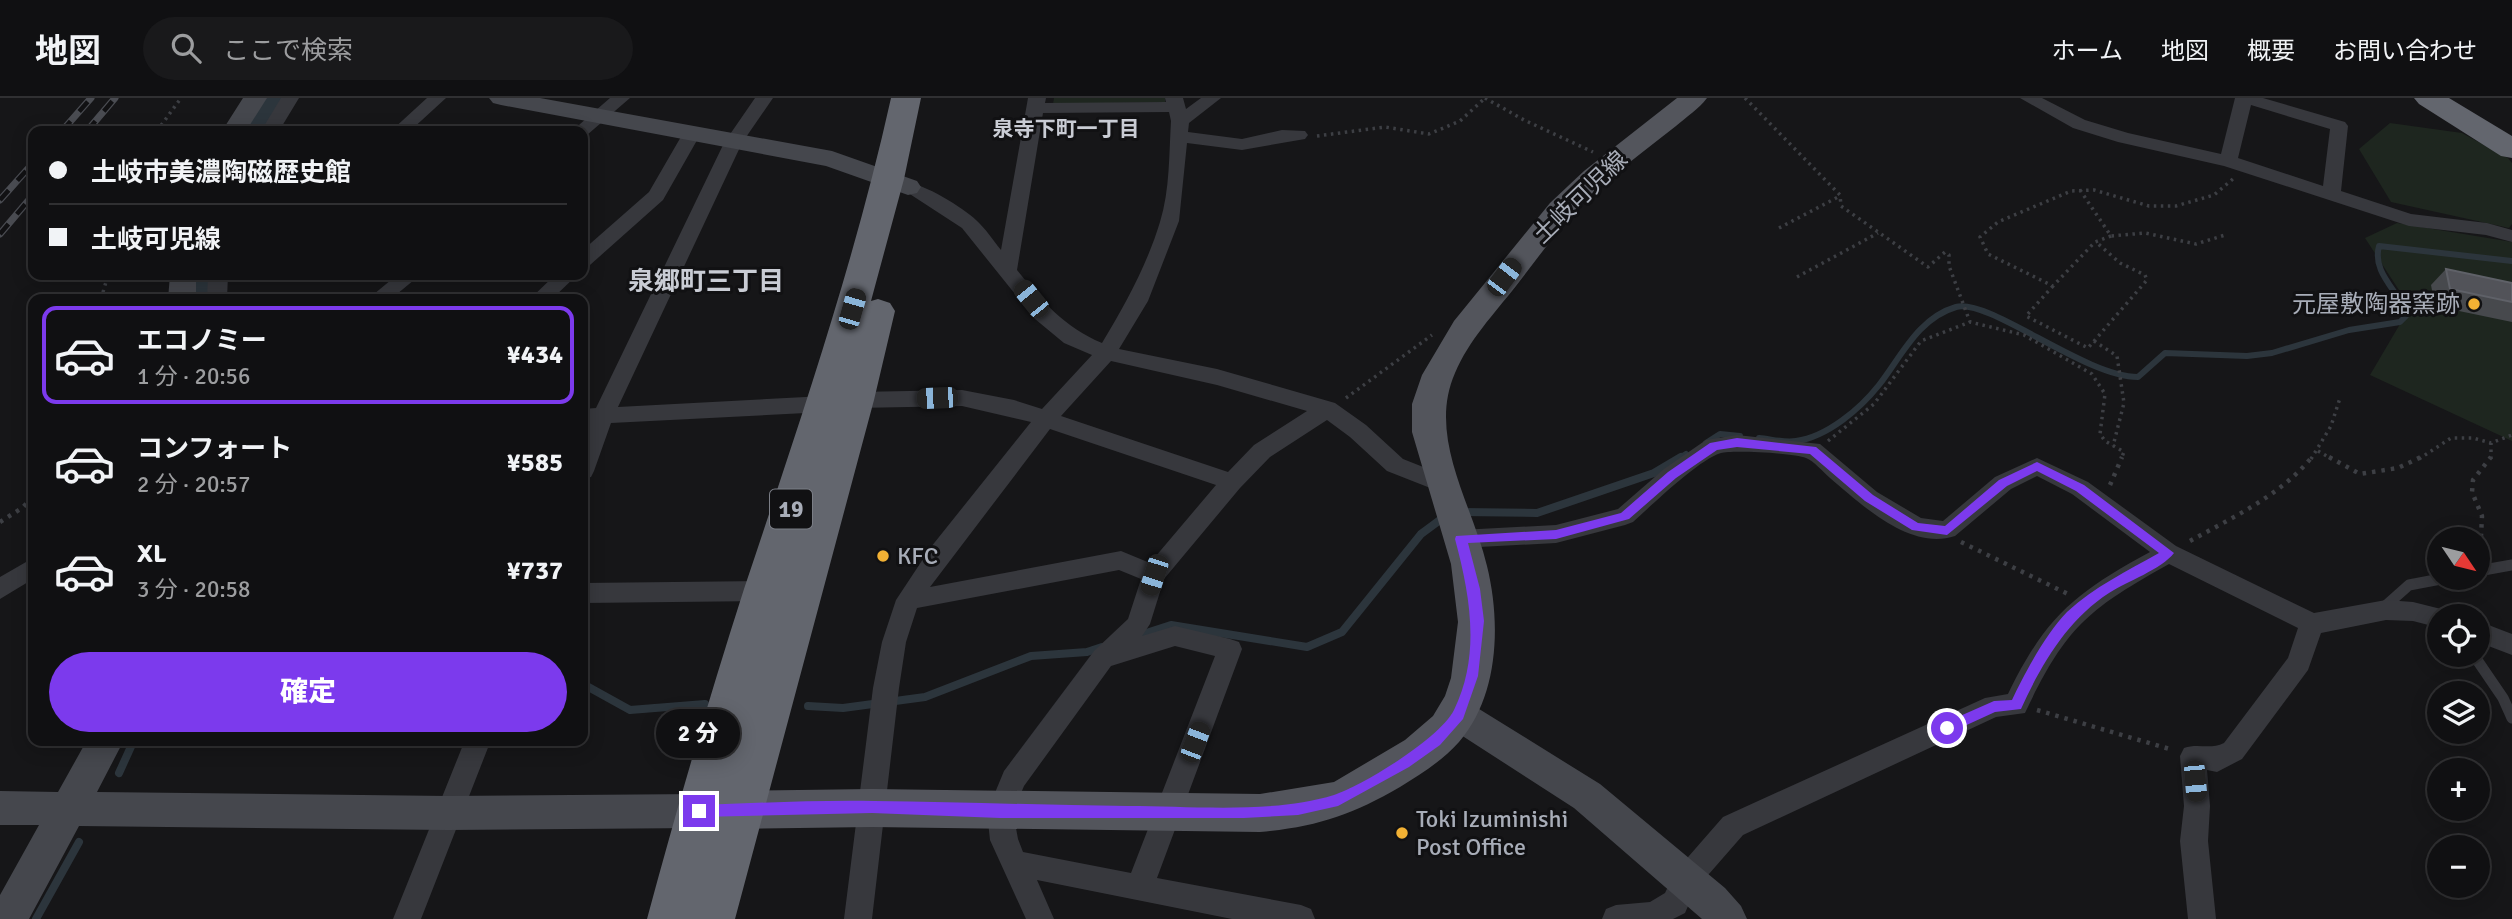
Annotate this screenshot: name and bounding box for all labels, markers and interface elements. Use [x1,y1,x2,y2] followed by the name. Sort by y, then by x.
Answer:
[143,17,633,80] search box
[167,29,205,67] icon: search
[35,31,101,72] text: 地図
[223,35,353,67] text: ここで検索
[2052,36,2123,66] text: ホーム
[2161,36,2209,66] text: 地図
[2247,36,2295,66] text: 概要
[2333,36,2477,66] text: お問い合わせ
[993,116,1140,142] district label: 泉寺下町一丁目
[1526,145,1634,249] street label: 土岐可児線
[91,157,351,189] text: 土岐市美濃陶磁歴史館
[91,224,221,256] text: 土岐可児線
[1483,254,1526,300] car
[628,266,784,298] district label: 泉郷町三丁目
[1010,276,1053,322] car
[837,286,868,332] car
[2292,289,2460,319] place label: 元屋敷陶器窯跡
[2466,296,2482,312] marker: 元屋敷陶器窯跡
[53,324,116,387] icon: car
[137,325,267,357] text: エコノミー
[507,339,563,371] text: ¥434
[137,362,250,391] text: 1 分 · 20:56
[916,387,959,409] car
[53,432,116,495] icon: car
[137,433,292,465] text: コンフォート
[507,447,563,479] text: ¥585
[137,470,250,499] text: 2 分 · 20:57
[770,490,812,528] road number: 19
[2427,527,2490,590] north arrow
[2427,527,2490,898] map controls
[137,538,167,570] text: XL
[53,540,116,603] icon: car
[897,541,938,571] place label: KFC
[875,548,891,564] marker: KFC
[1138,552,1171,598] car
[507,555,563,587] text: ¥737
[137,575,250,604] text: 3 分 · 20:58
[2427,604,2490,667] button: locate
[49,652,567,732] button: 確定
[2427,681,2490,744] button: layers
[657,710,741,758] callout: 2 分
[1931,712,1963,744] route start
[678,719,718,748] text: 2 分
[1178,719,1213,765] car
[2427,758,2490,821] button: +
[2183,759,2208,803] car
[683,795,715,827] route end
[1416,804,1568,862] place label: Toki Izuminishi Post Office
[1394,825,1410,841] marker: Toki Izuminishi Post Office
[2427,835,2490,898] button: −

